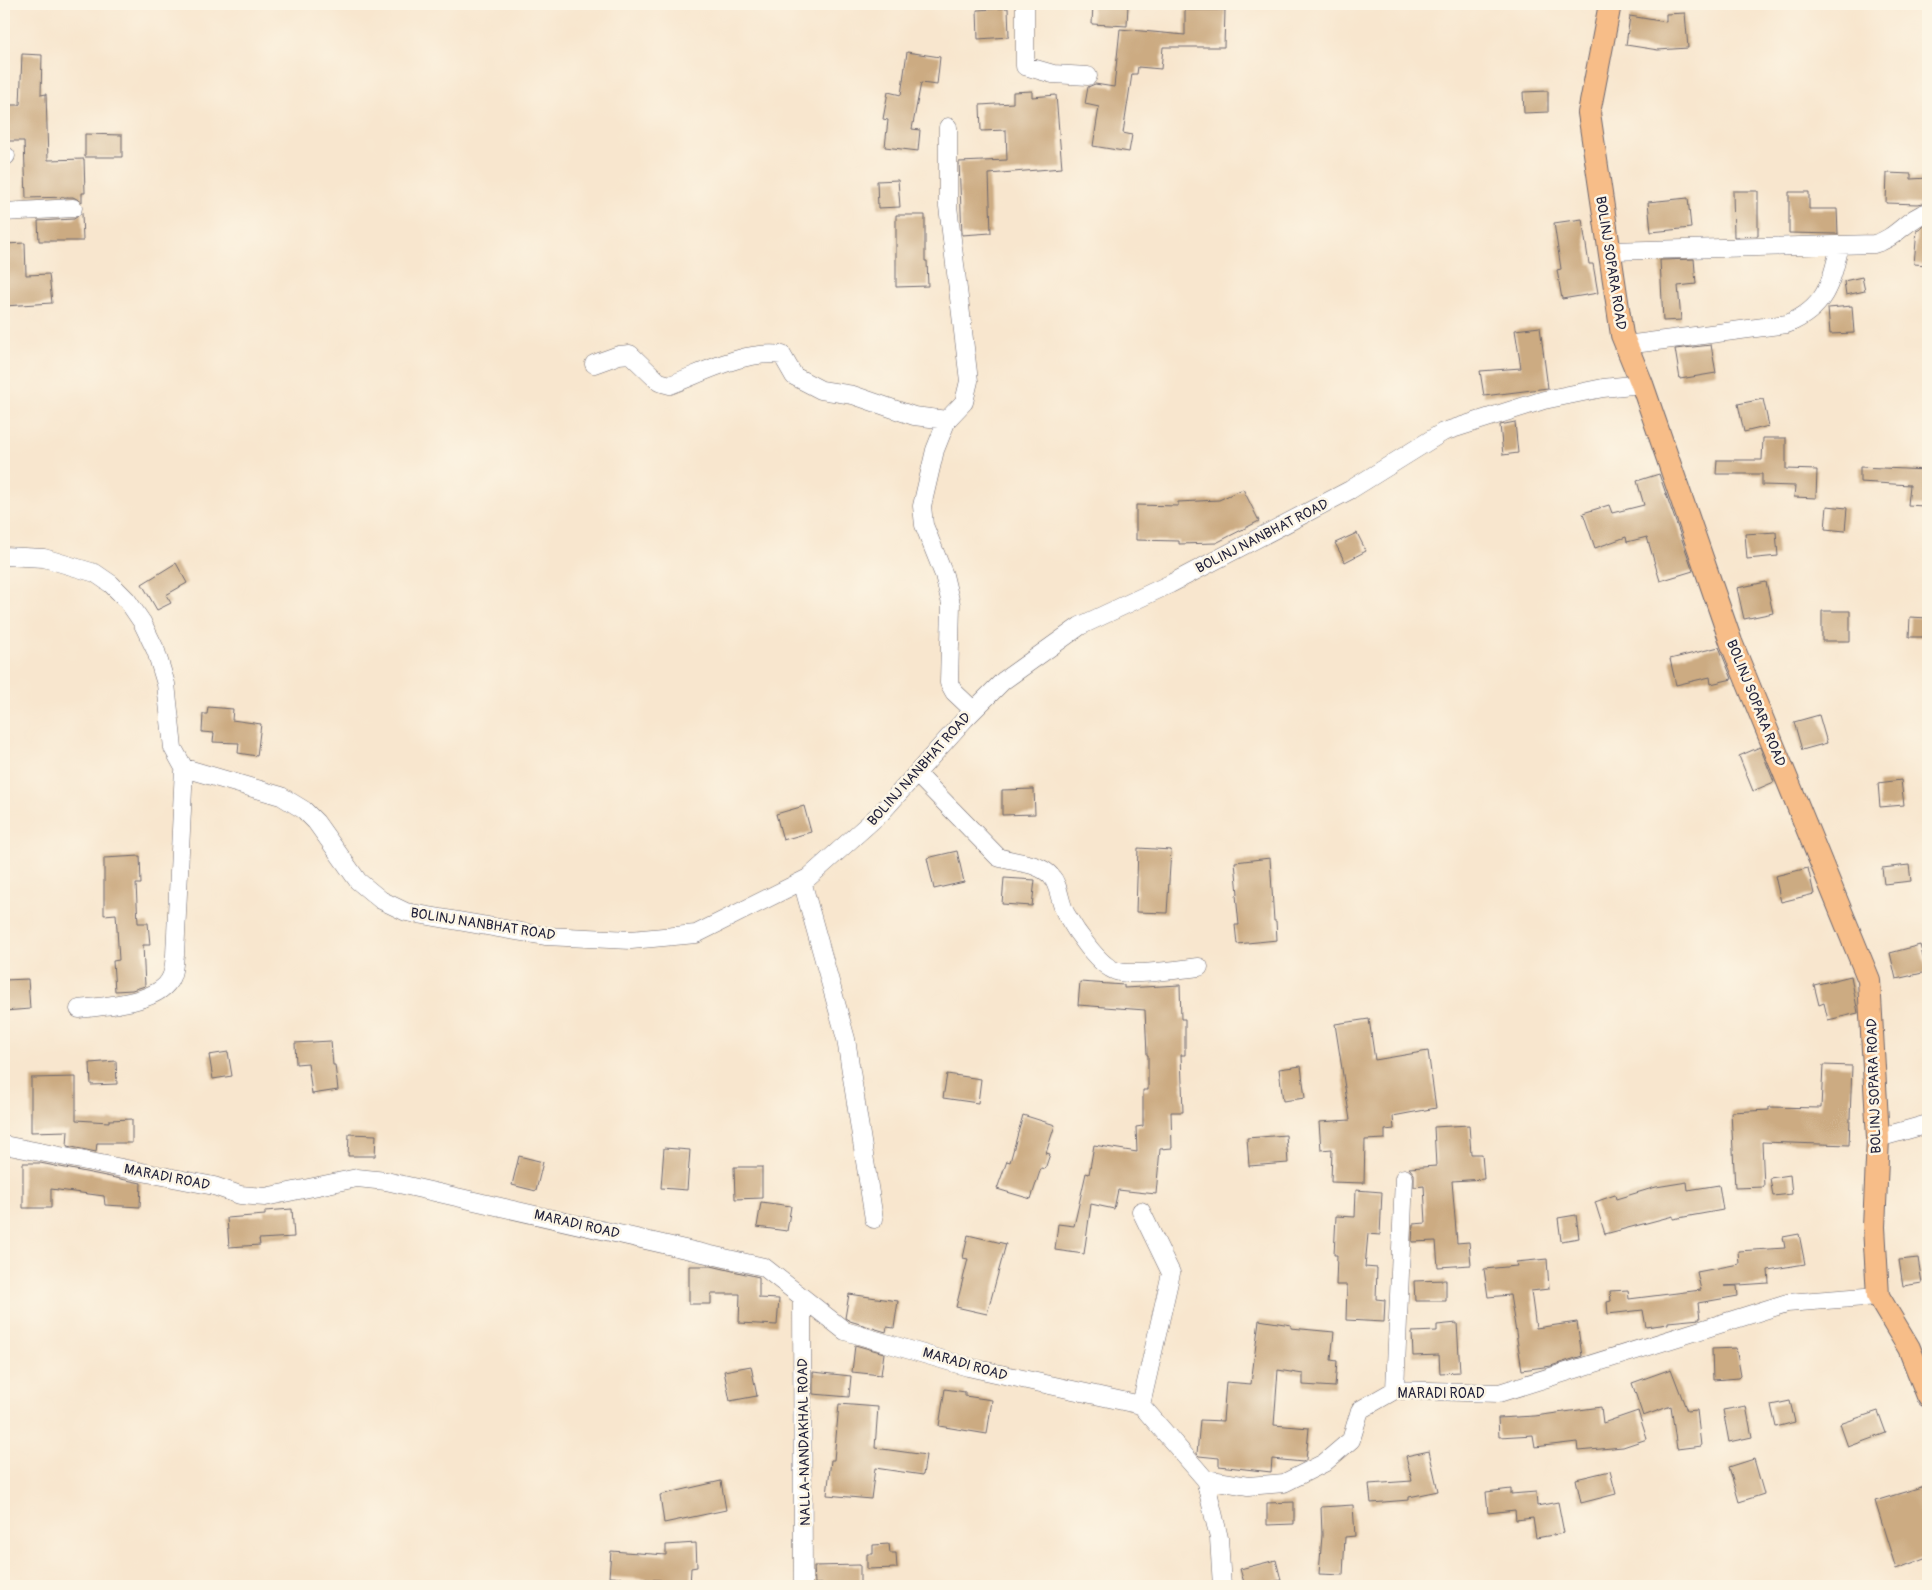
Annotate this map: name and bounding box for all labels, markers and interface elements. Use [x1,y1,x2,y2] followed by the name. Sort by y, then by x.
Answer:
[1592,195,1630,331] street label: BOLINJ SOPARA ROAD
[1193,495,1331,577] street label: BOLINJ NANBHAT ROAD
[1723,637,1789,769] street label: BOLINJ SOPARA ROAD
[864,709,974,829] street label: BOLINJ NANBHAT ROAD
[409,904,557,944] street label: BOLINJ NANBHAT ROAD
[1863,1018,1885,1154] street label: BOLINJ SOPARA ROAD
[123,1160,212,1194] street label: MARADI ROAD
[533,1206,622,1242] street label: MARADI ROAD
[921,1344,1009,1384] street label: MARADI ROAD
[794,1358,814,1526] street label: NALLA-NANDAKHAL ROAD
[1398,1385,1485,1402] street label: MARADI ROAD

